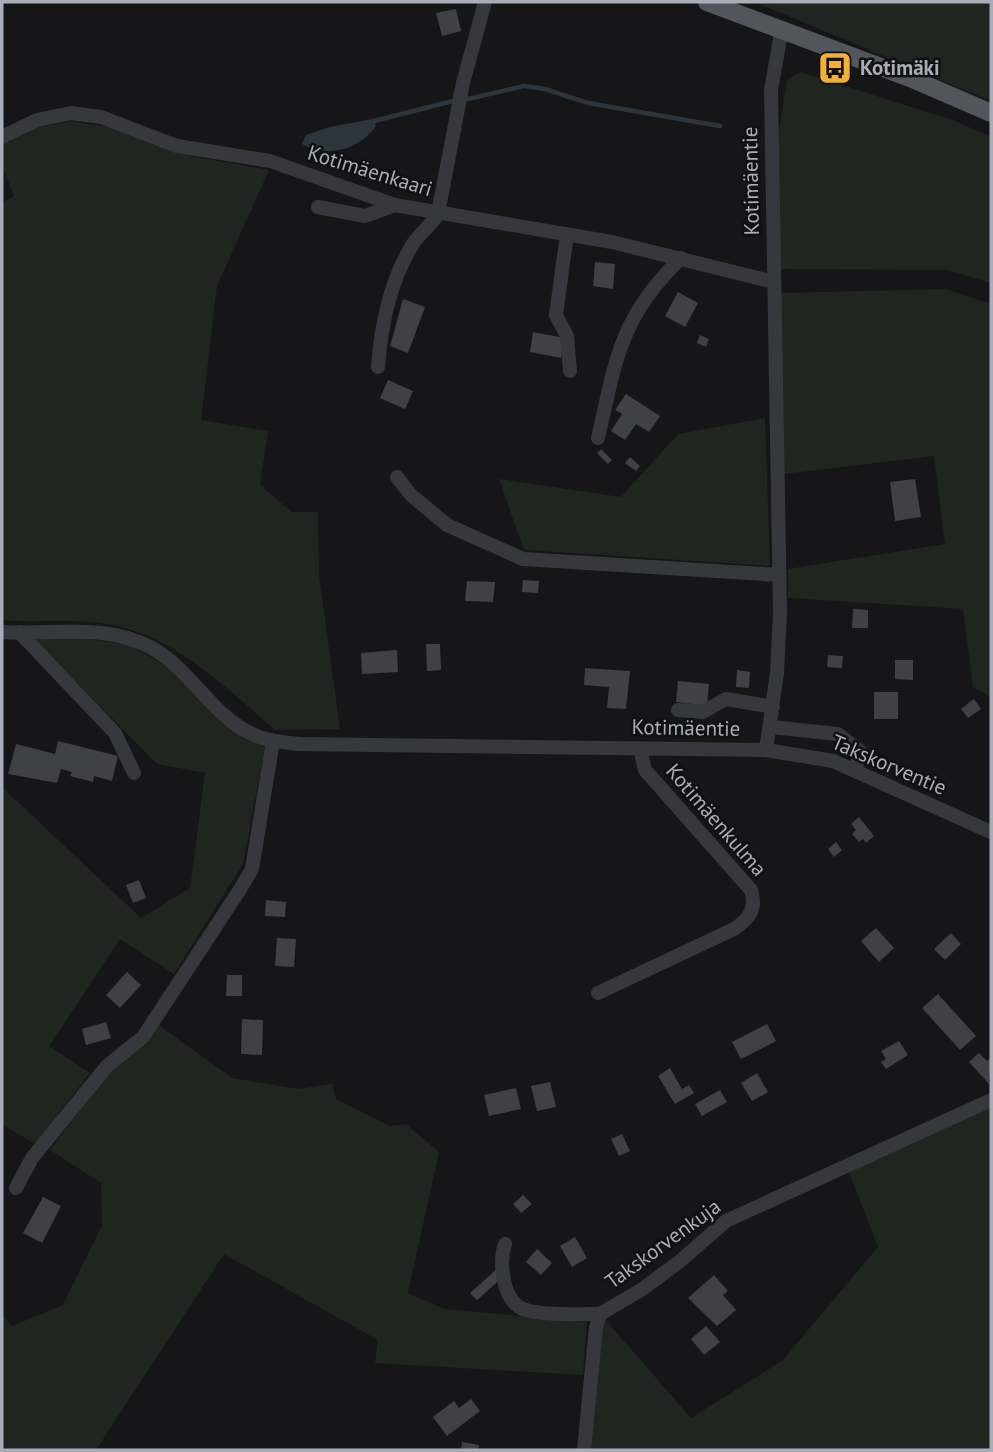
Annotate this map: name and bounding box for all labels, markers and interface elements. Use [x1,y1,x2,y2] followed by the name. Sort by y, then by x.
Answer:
[816,49,854,87] bus stop icon: Kotimäki
[860,54,940,81] place label: Kotimäki
[736,126,765,236] street label: Kotimäentie
[304,139,436,202] street label: Kotimäenkaari
[631,713,741,742] street label: Kotimäentie
[828,728,951,801] street label: Takskorventie
[660,758,773,882] street label: Kotimäenkulma
[600,1193,726,1295] street label: Takskorvenkuja

